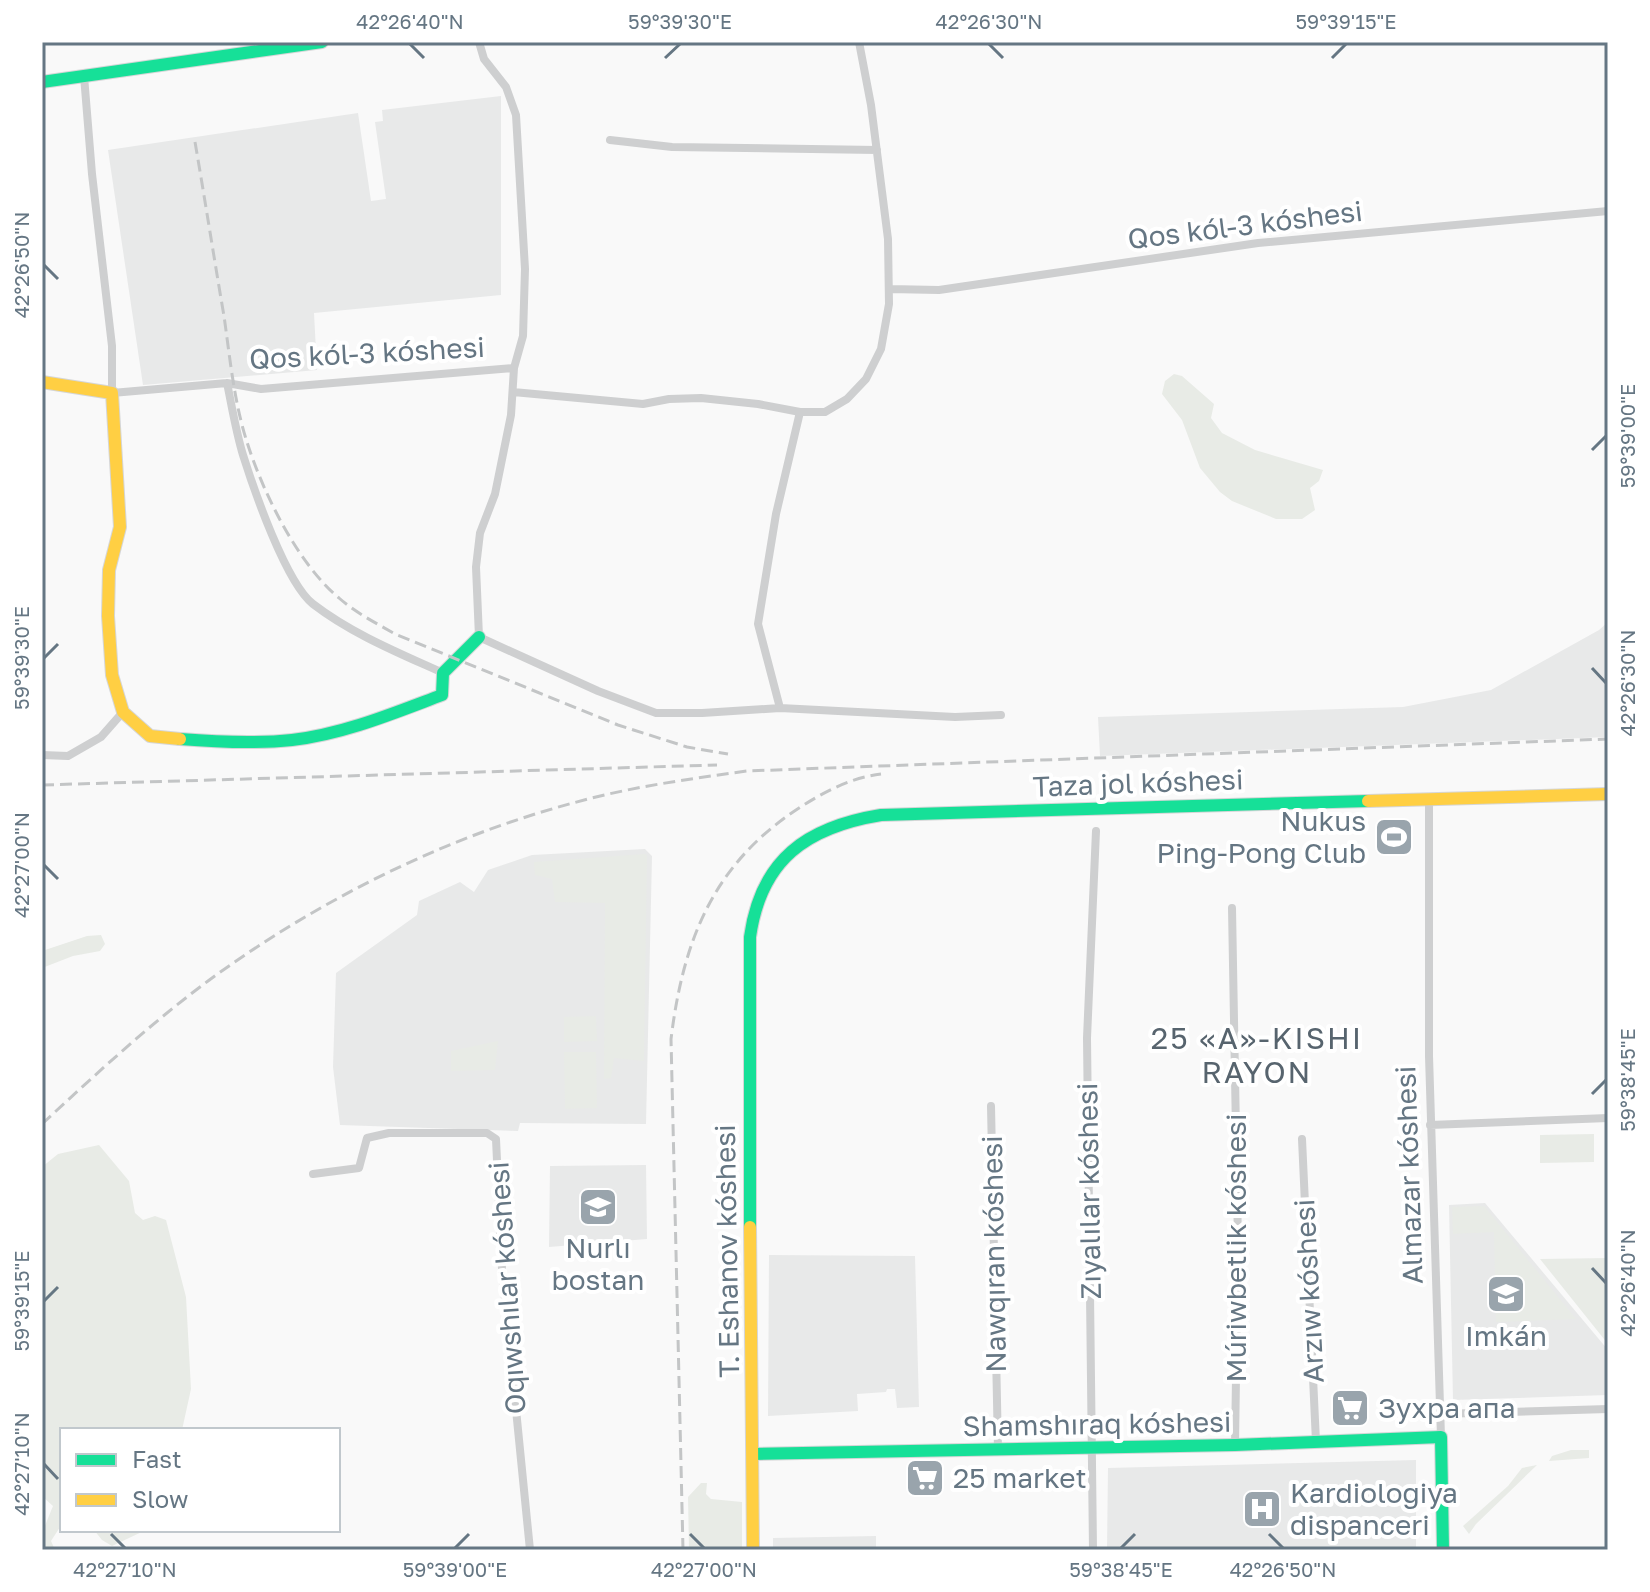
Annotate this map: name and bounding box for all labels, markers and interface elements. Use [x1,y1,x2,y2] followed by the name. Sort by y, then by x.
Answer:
[356,9,464,33] text: 42°26'40"N
[628,9,732,33] text: 59°39'30"E
[936,9,1042,33] text: 42°26'30"N
[1296,9,1397,33] text: 59°39'15"E
[1126,194,1364,255] street label: Qos kól-3 kóshesi
[9,212,33,318] text: 42°26'50"N
[248,330,486,375] street label: Qos kól-3 kóshesi
[1615,384,1639,488] text: 59°39'00"E
[9,606,33,710] text: 59°39'30"E
[1615,630,1639,736] text: 42°26'30"N
[1032,762,1244,803] street label: Taza jol kóshesi
[1157,804,1366,869] place label: Nukus Ping-Pong Club
[9,812,33,918] text: 42°27'00"N
[1373,816,1415,858] sports icon: Nukus Ping-Pong Club
[1151,1020,1363,1090] district label: 25 «A»-KISHI RAYON
[1615,1028,1639,1132] text: 59°38'45"E
[1388,1065,1429,1285] street label: Almazar kóshesi
[1070,1082,1107,1300] street label: Zıyalılar kóshesi
[1219,1114,1252,1382] street label: Múriwbetlik kóshesi
[708,1124,745,1378] street label: T. Eshanov kóshesi
[975,1135,1012,1373] street label: Nawqıran kóshesi
[481,1161,532,1415] street label: Oqıwshılar kóshesi
[577,1186,619,1228] school or university icon: Nurlı bostan
[1287,1198,1330,1384] street label: Arzıw kóshesi
[1615,1229,1639,1337] text: 42°26'40"N
[551,1231,645,1296] place label: Nurlı bostan
[9,1251,33,1352] text: 59°39'15"E
[1485,1273,1527,1315] school or university icon: Imkán
[1465,1319,1547,1352] place label: Imkán
[1329,1387,1371,1429] supermarket icon: Зухра апа
[1378,1391,1515,1424] place label: Зухра апа
[962,1405,1232,1442] street label: Shamshıraq kóshesi
[9,1412,33,1516] text: 42°27'10"N
[60,1428,340,1532] legend
[132,1444,182,1473] text: Fast
[904,1457,946,1499] supermarket icon: 25 market
[953,1461,1087,1494] place label: 25 market
[1290,1476,1458,1541] place label: Kardiologiya dispanceri
[132,1484,188,1513] text: Slow
[1241,1488,1283,1530] hospital icon: Kardiologiya dispanceri
[73,1557,177,1581] text: 42°27'10"N
[403,1557,507,1581] text: 59°39'00"E
[651,1557,757,1581] text: 42°27'00"N
[1069,1557,1173,1581] text: 59°38'45"E
[1230,1557,1336,1581] text: 42°26'50"N

